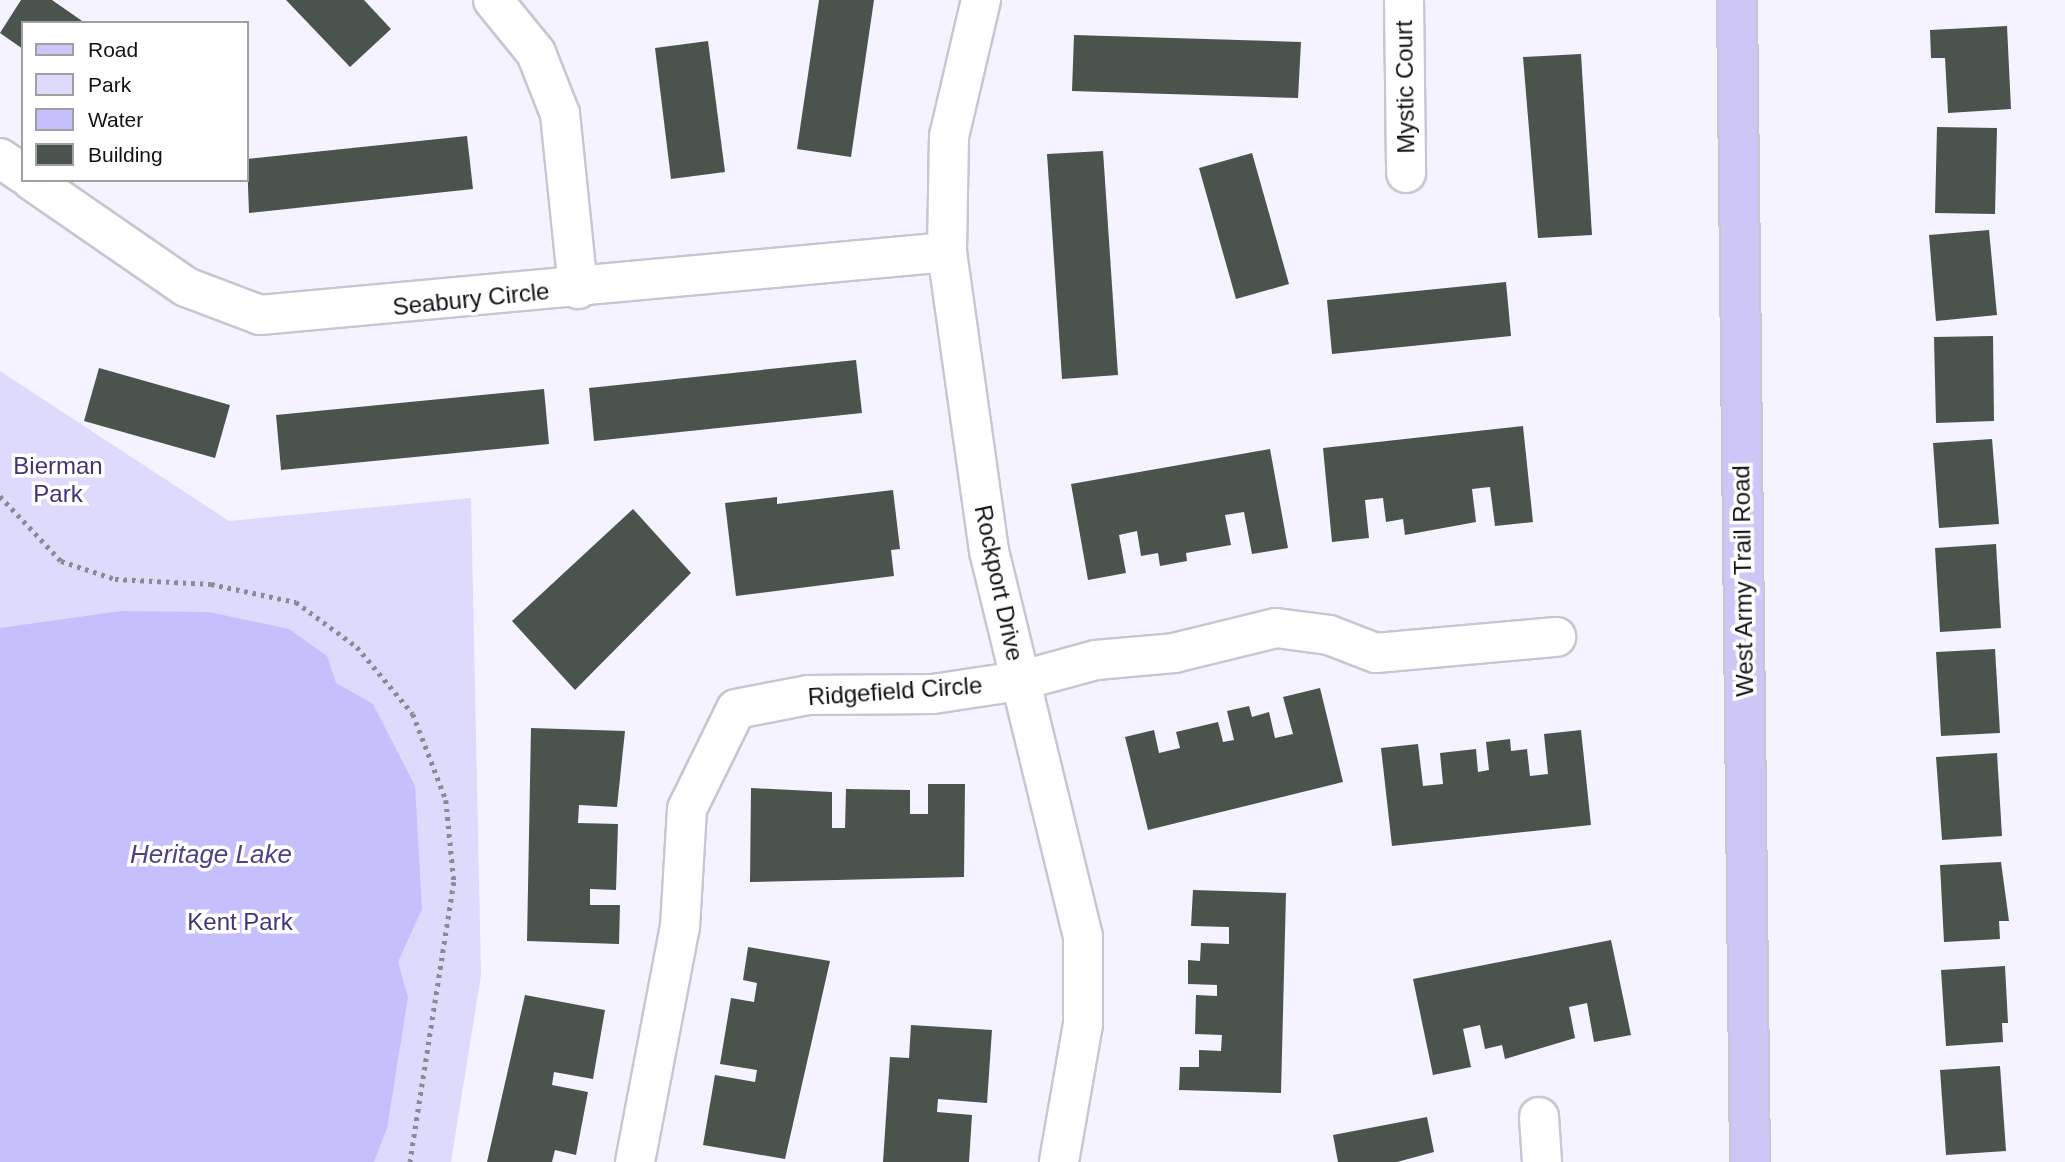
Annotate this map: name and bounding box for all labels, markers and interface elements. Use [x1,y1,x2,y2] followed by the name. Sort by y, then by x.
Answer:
[1389,20,1421,154] street label: Mystic Court
[21,21,248,182] legend
[88,38,138,61] text: Road
[88,73,131,96] text: Park
[88,108,143,131] text: Water
[88,143,163,166] text: Building
[391,276,551,322] street label: Seabury Circle
[13,452,103,508] park label: Bierman Park
[1727,464,1759,698] street label: West Army Trail Road
[968,502,1030,664] street label: Rockport Drive
[807,671,983,711] street label: Ridgefield Circle
[130,839,292,871] water label: Heritage Lake
[187,908,293,936] park label: Kent Park

